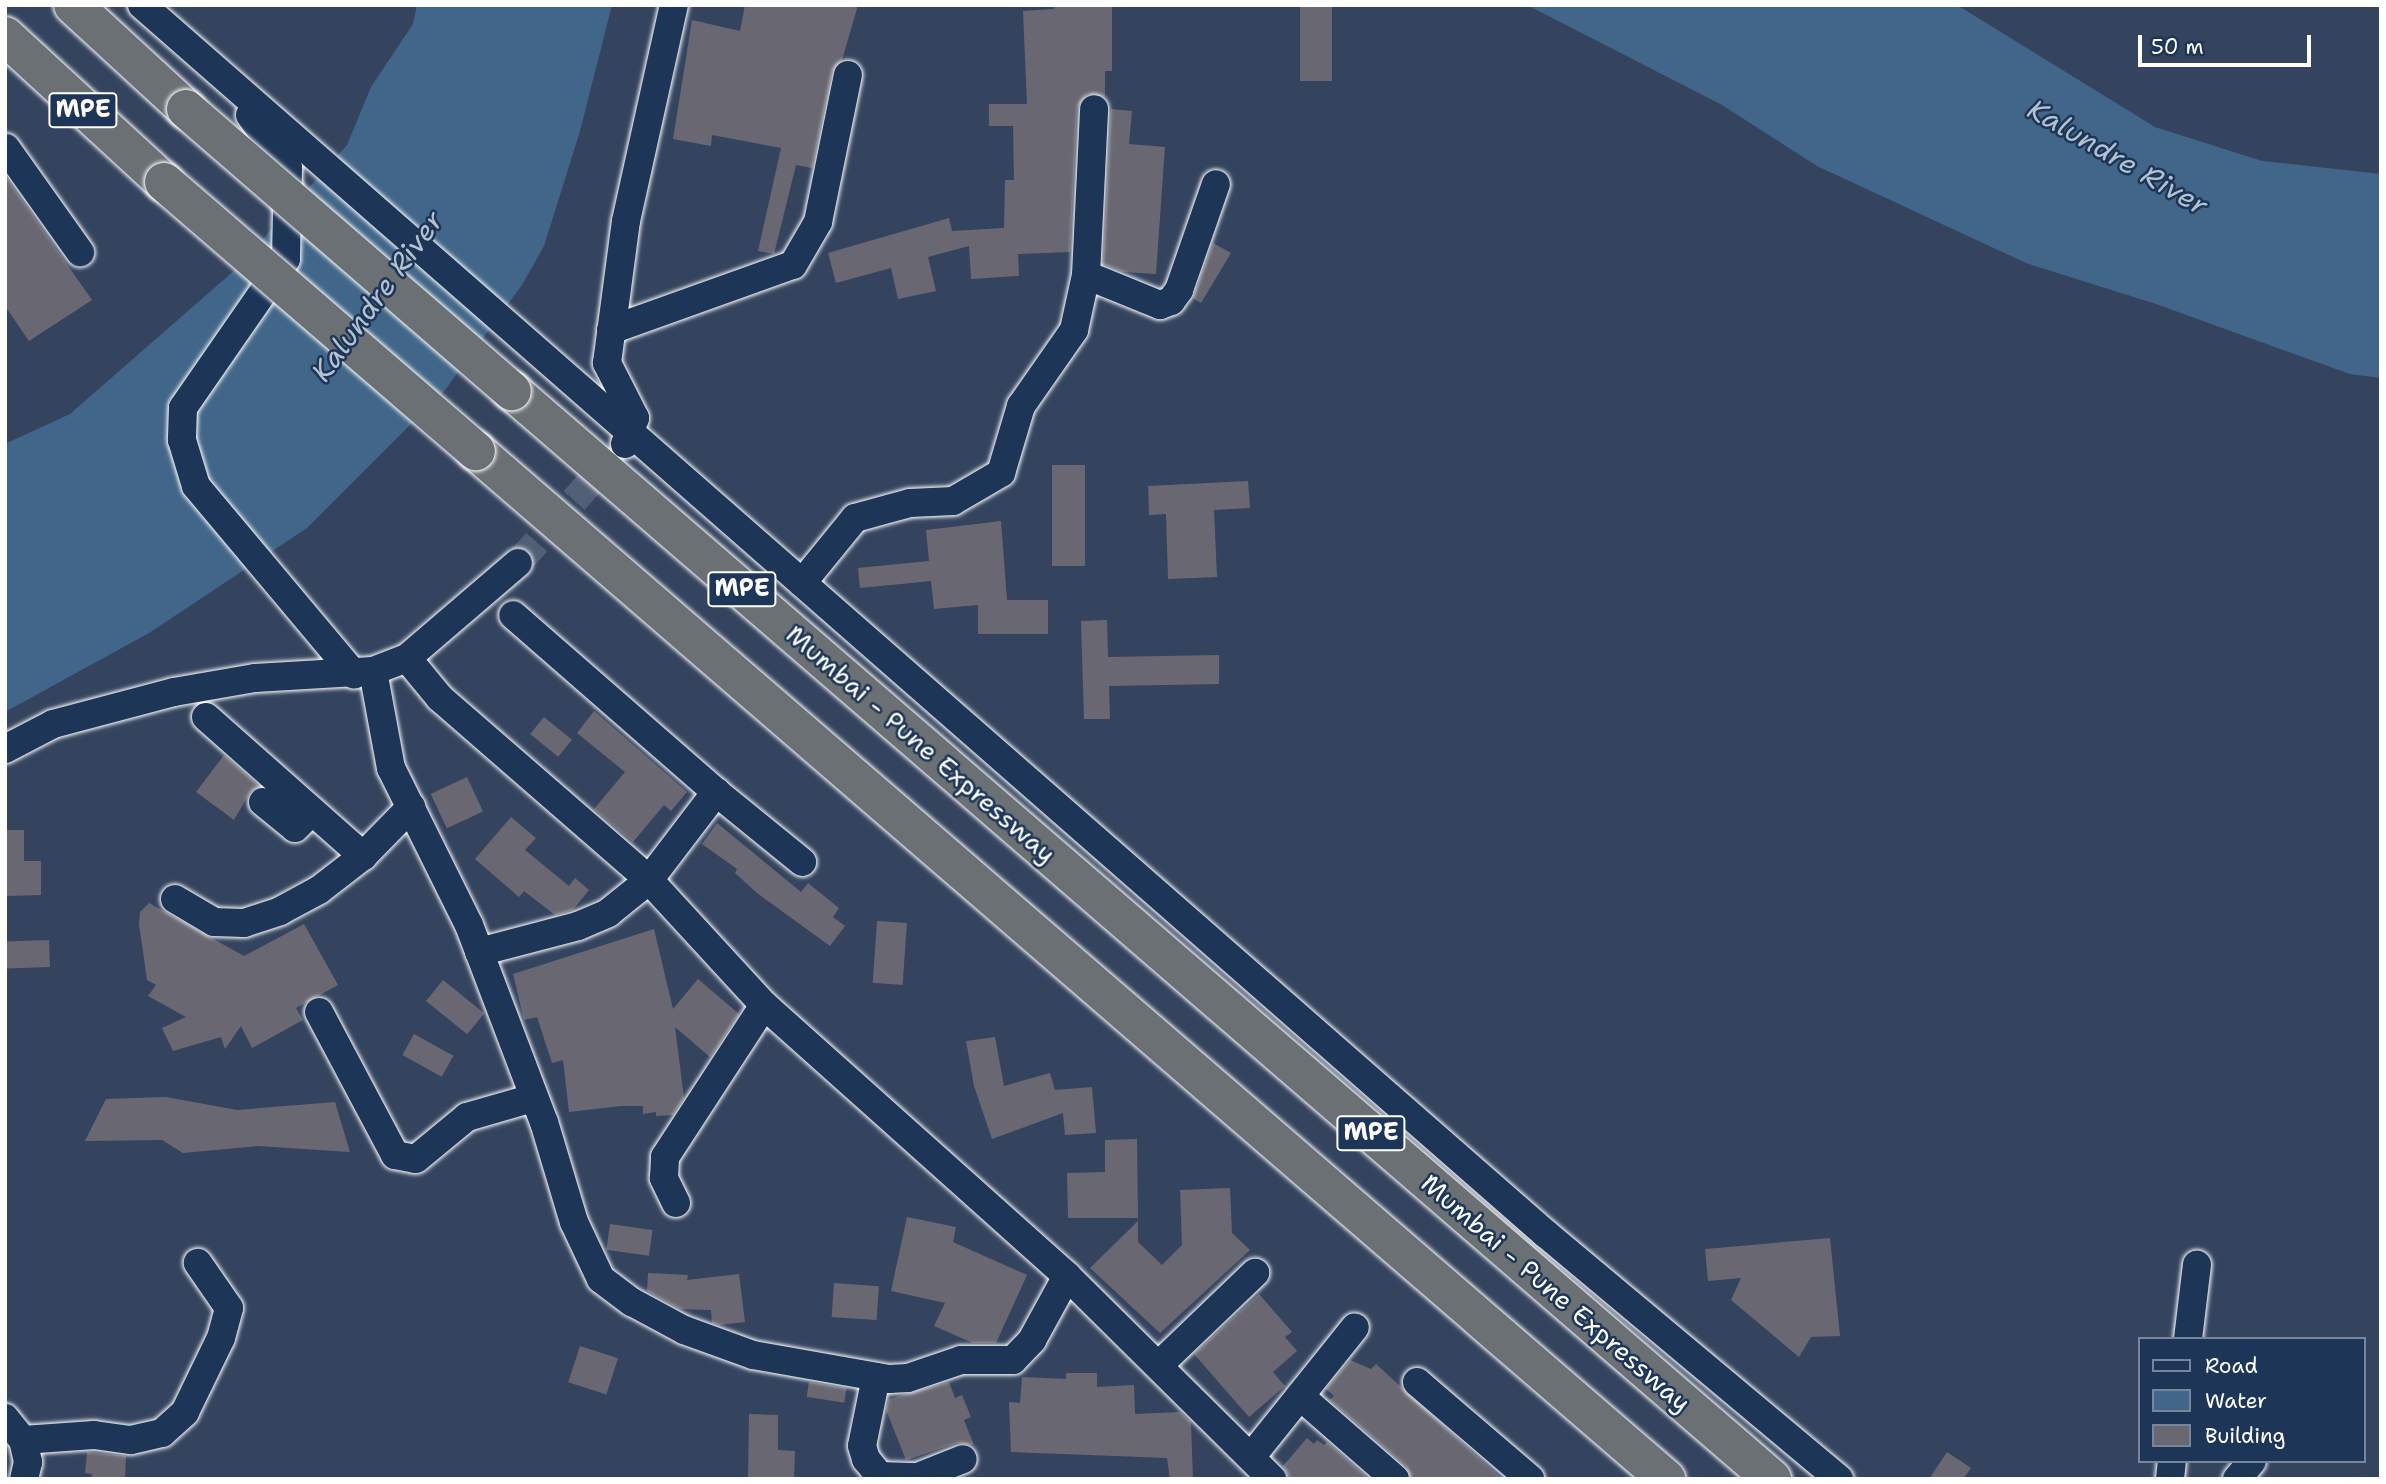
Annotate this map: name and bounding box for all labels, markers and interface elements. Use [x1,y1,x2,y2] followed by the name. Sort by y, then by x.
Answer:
[2141,21,2314,65] scale bar
[2151,33,2204,61] text: 50 m
[48,90,118,130] road number: MPE
[2022,92,2214,222] water label: Kalundre River
[304,204,450,388] water label: Kalundre River
[707,568,777,610] road number: MPE
[780,618,1062,870] street label: Mumbai - Pune Expressway
[1336,1112,1406,1154] road number: MPE
[1415,1167,1697,1419] street label: Mumbai - Pune Expressway
[2138,1337,2365,1463] legend
[2205,1352,2258,1380] text: Road
[2205,1387,2267,1415] text: Water
[2205,1422,2285,1450] text: Building

